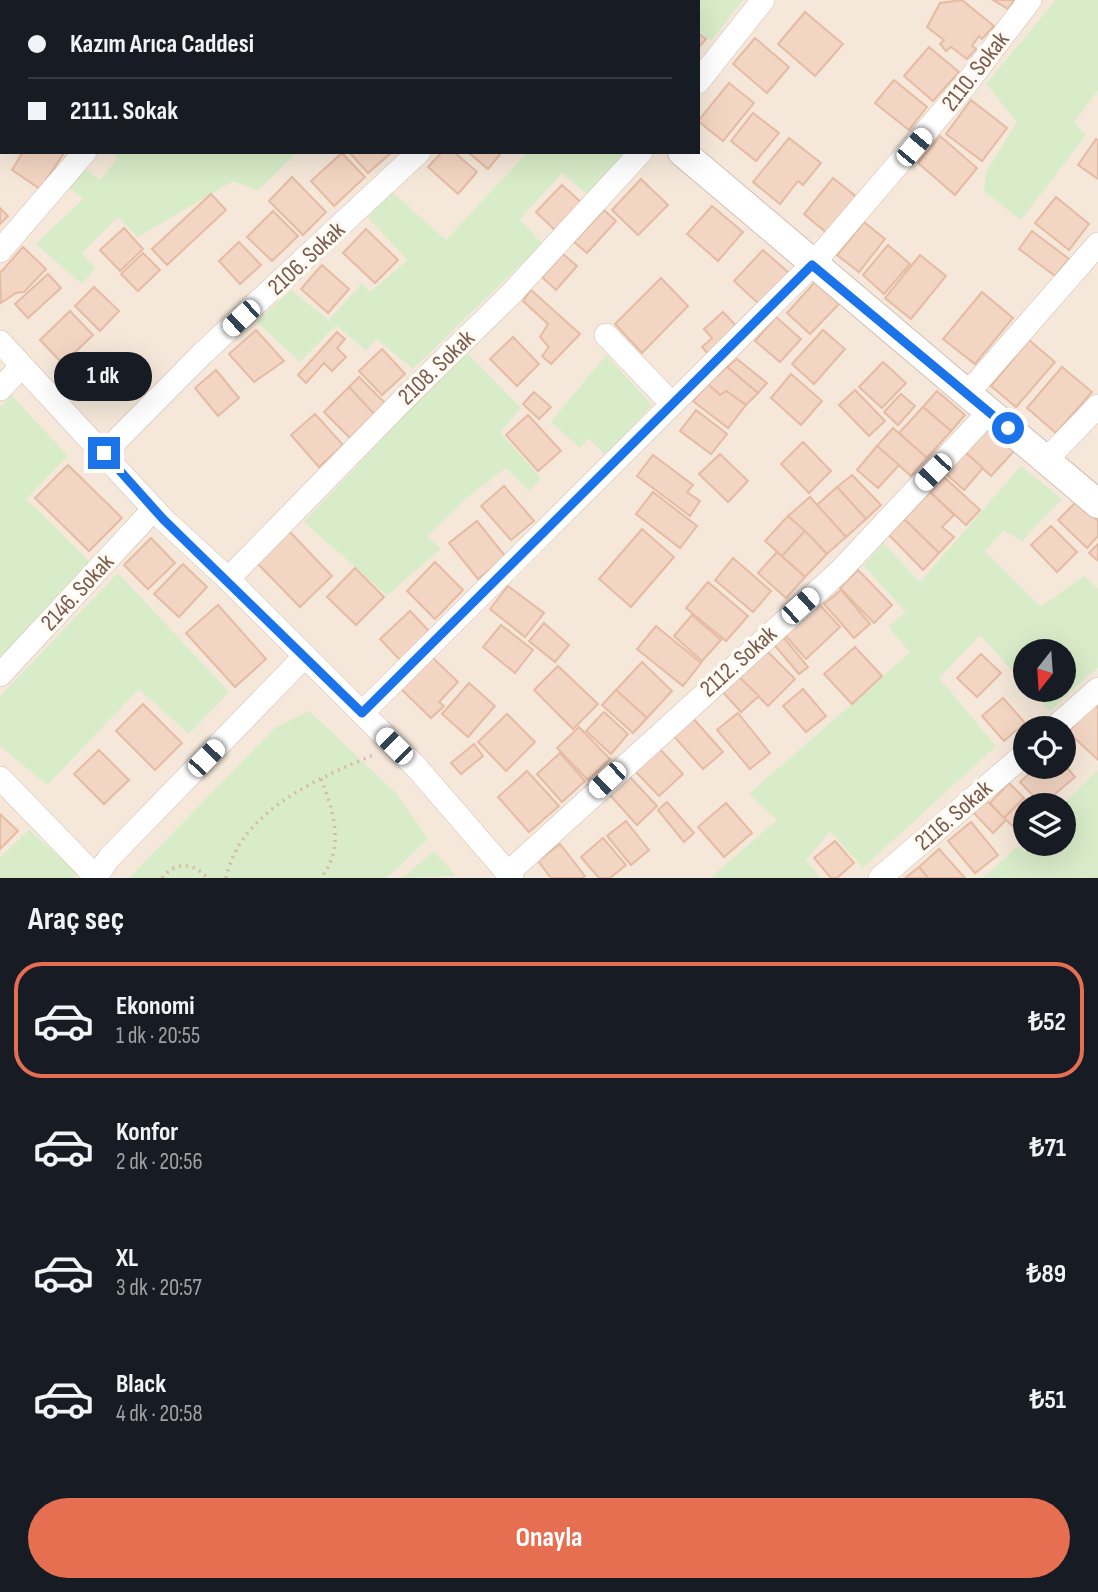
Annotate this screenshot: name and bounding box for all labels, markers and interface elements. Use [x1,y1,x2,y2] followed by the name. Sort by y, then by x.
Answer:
[935,26,1015,117] street label: 2110. Sokak
[70,29,254,60] text: Kazım Arıca Caddesi
[70,96,178,127] text: 2111. Sokak
[893,124,936,170] car
[262,215,351,301] street label: 2106. Sokak
[219,296,264,340] car
[392,324,481,411] street label: 2108. Sokak
[55,351,153,400] callout: 1 dk
[87,362,119,390] text: 1 dk
[992,412,1024,444] route start
[88,437,120,469] route end
[911,450,956,494] car
[35,548,120,637] street label: 2146. Sokak
[778,584,823,628] car
[694,619,783,703] street label: 2112. Sokak
[1013,639,1076,702] north arrow
[1013,639,1076,856] map controls
[1013,716,1076,779] button: locate
[372,724,417,768] car
[184,736,229,780] car
[585,758,630,802] car
[909,774,998,857] street label: 2116. Sokak
[1013,793,1076,856] button: layers
[28,900,124,939] text: Araç seç
[32,989,95,1052] icon: car
[116,991,195,1022] text: Ekonomi
[1028,1007,1066,1038] text: ₺52
[116,1022,200,1050] text: 1 dk · 20:55
[32,1115,95,1178] icon: car
[116,1117,178,1148] text: Konfor
[1030,1133,1066,1164] text: ₺71
[116,1148,203,1176] text: 2 dk · 20:56
[32,1241,95,1304] icon: car
[116,1243,138,1274] text: XL
[1027,1259,1066,1290] text: ₺89
[116,1274,202,1302] text: 3 dk · 20:57
[32,1367,95,1430] icon: car
[116,1369,166,1400] text: Black
[1030,1385,1066,1416] text: ₺51
[116,1400,203,1428] text: 4 dk · 20:58
[28,1498,1070,1578] button: Onayla

